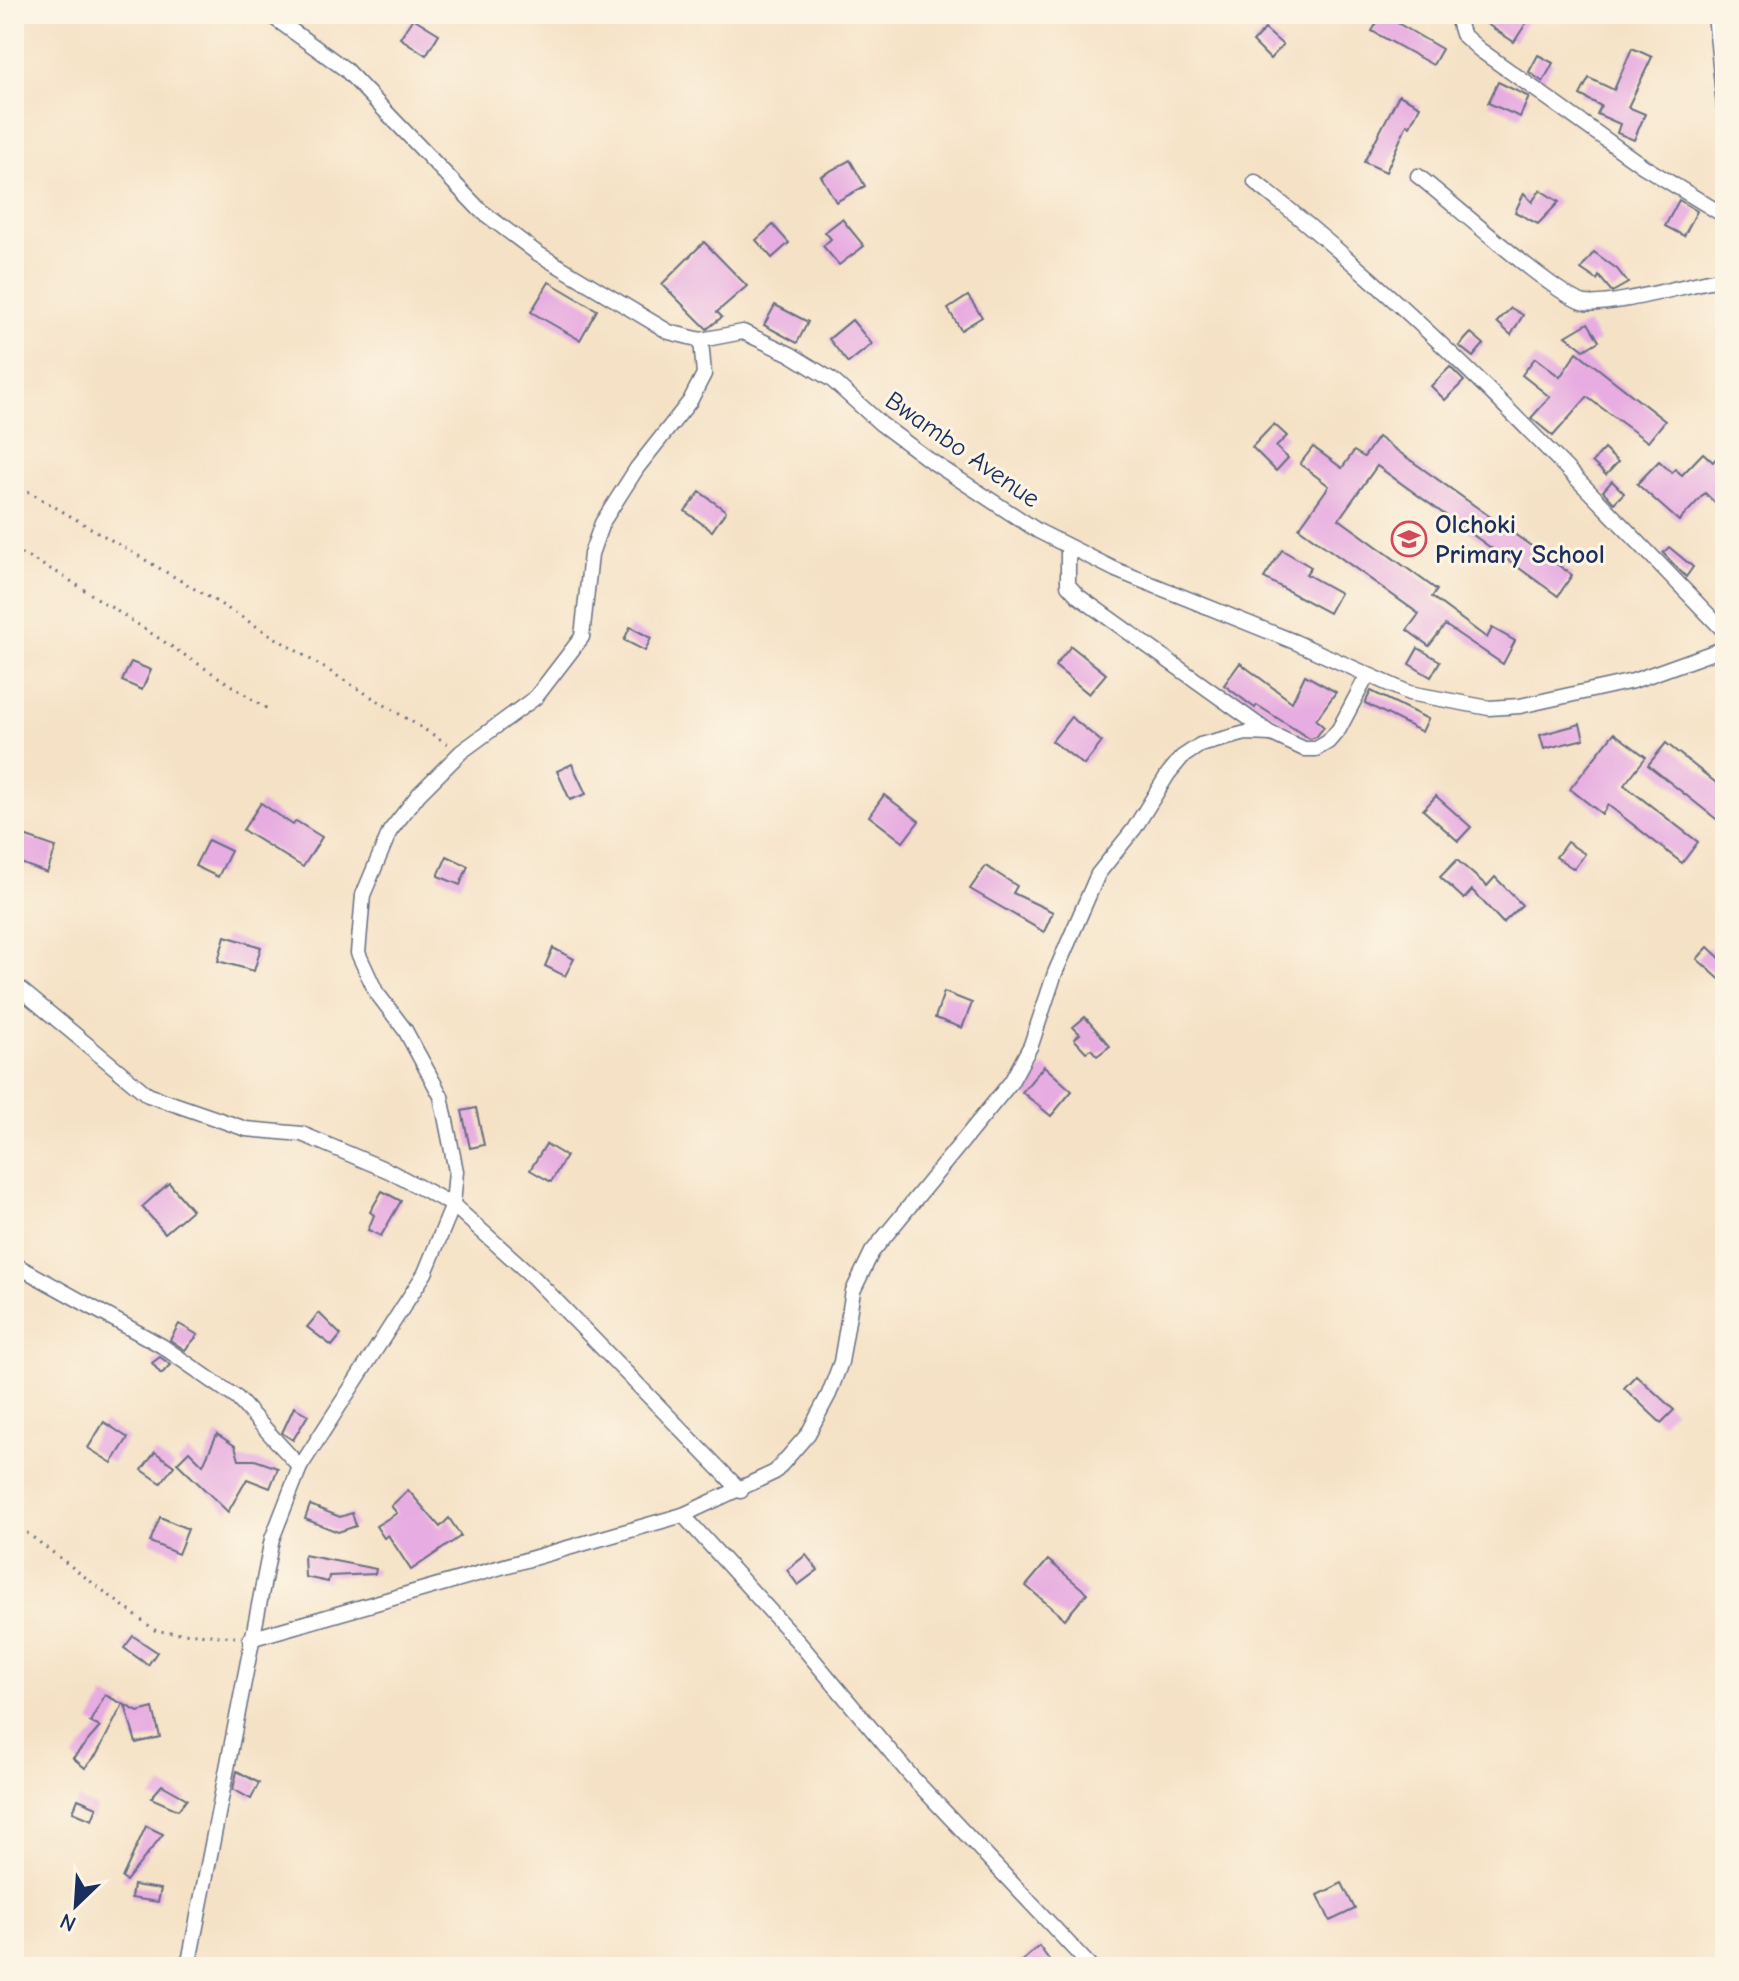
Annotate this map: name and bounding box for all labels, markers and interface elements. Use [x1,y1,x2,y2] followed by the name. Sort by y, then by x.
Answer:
[879,385,1045,514] street label: Bwambo Avenue
[1435,510,1605,570] place label: Olchoki Primary School
[1390,520,1428,558] school or university icon: Olchoki Primary School
[36,1865,116,1945] north arrow
[56,1907,80,1937] text: N

